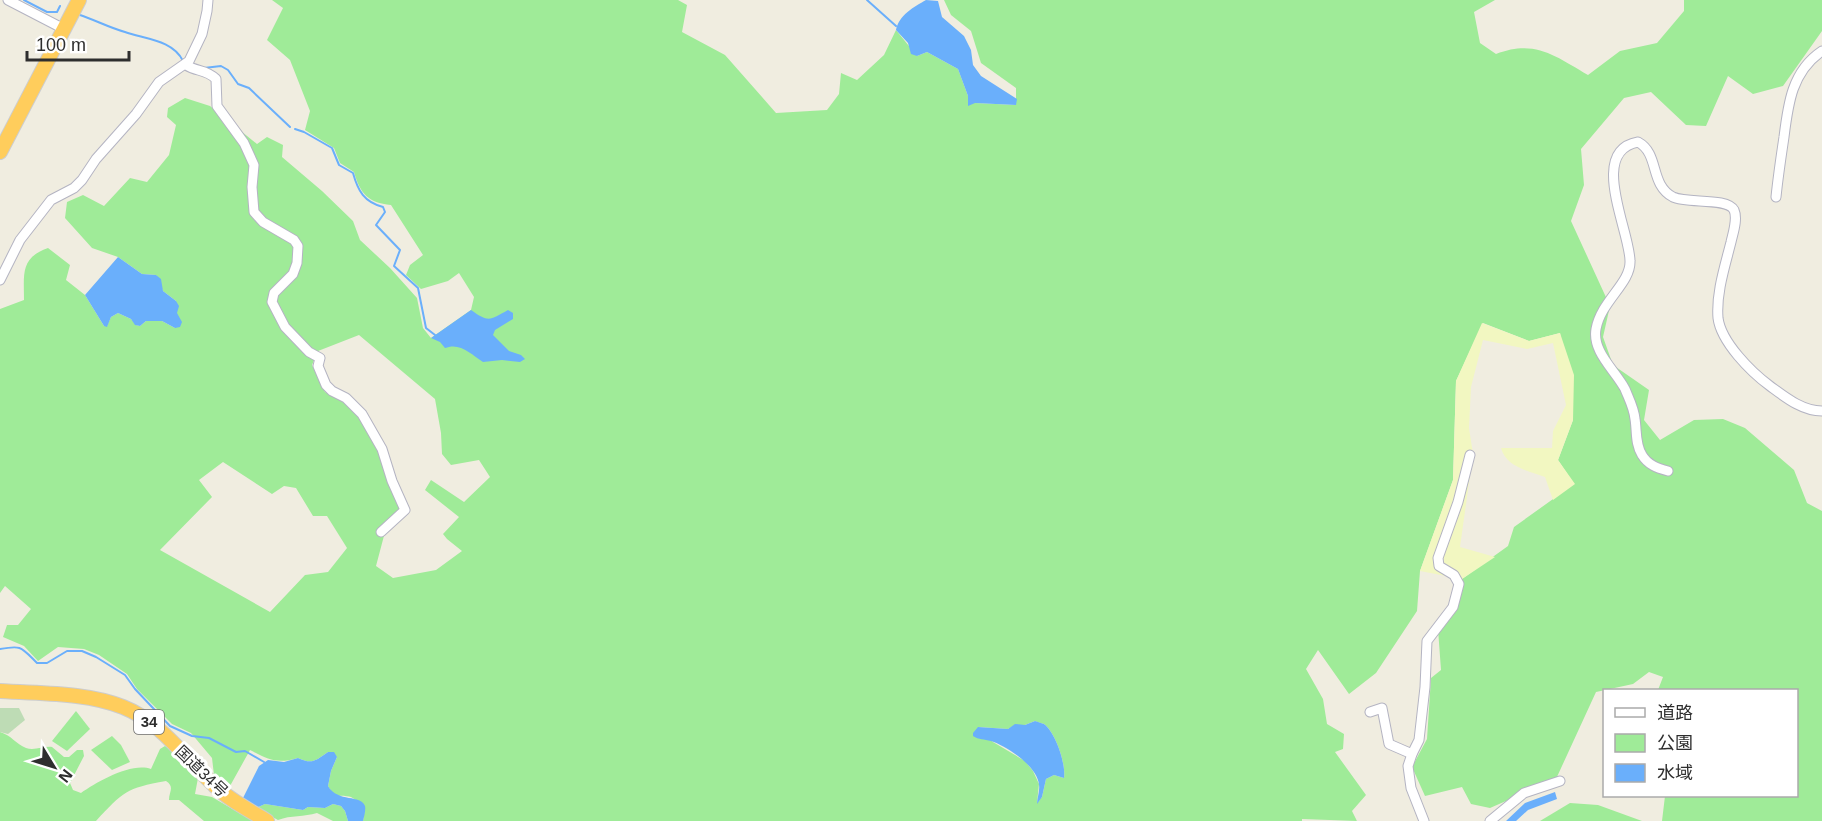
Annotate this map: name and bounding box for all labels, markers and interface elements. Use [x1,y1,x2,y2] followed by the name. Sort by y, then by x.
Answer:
[27,24,129,62] scale bar
[36,35,86,55] text: 100 m
[1603,689,1798,797] legend
[1657,703,1693,723] text: 道路
[134,710,164,734] road number: 34
[1657,733,1693,753] text: 公園
[24,737,84,797] north arrow
[172,742,231,800] street label: 国道34号
[1657,763,1693,783] text: 水域
[55,766,76,786] text: N

